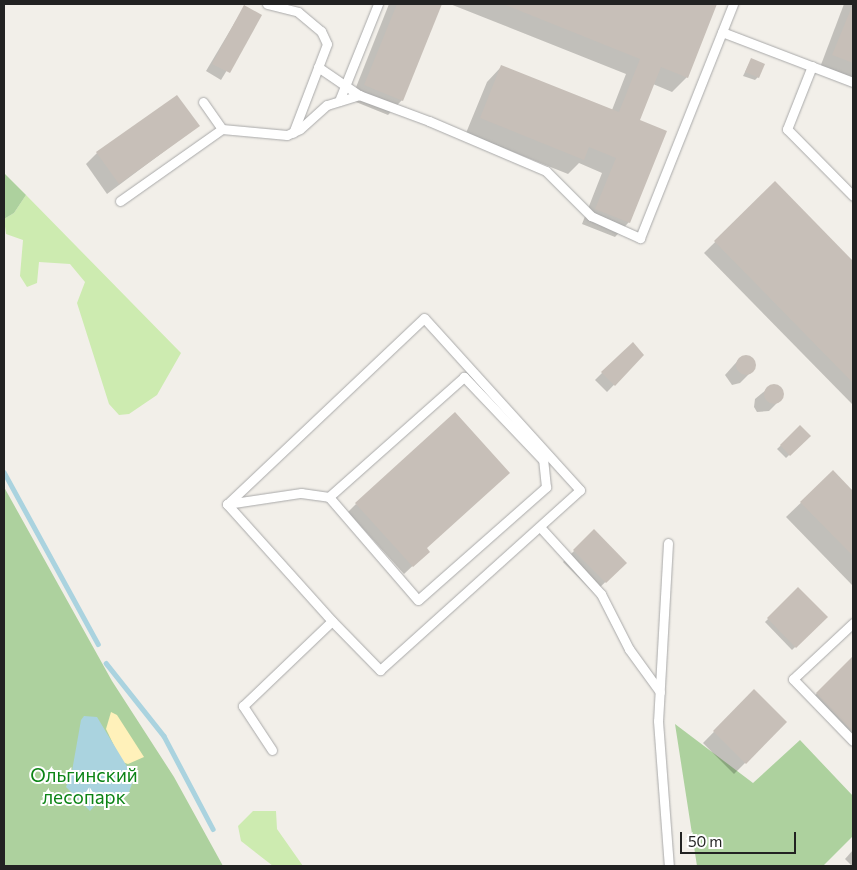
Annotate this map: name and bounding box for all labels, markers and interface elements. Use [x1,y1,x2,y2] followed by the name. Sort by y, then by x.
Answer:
[30,764,138,808] park label: Ольгинский лесопарк
[682,822,798,854] scale bar
[688,832,722,850] text: 50 m

